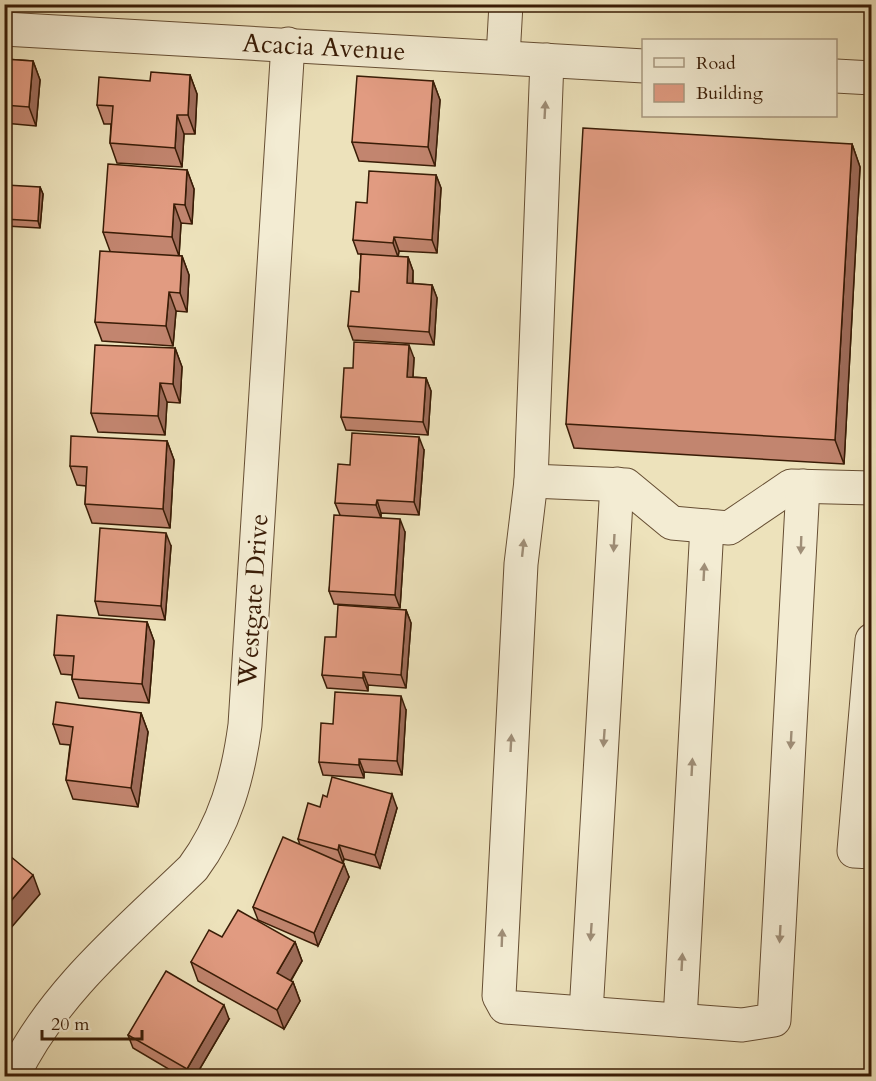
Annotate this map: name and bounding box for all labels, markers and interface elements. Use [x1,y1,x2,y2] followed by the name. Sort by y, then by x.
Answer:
[242,25,406,69] street label: Acacia Avenue
[642,39,837,117] legend
[696,51,736,76] text: Road
[696,81,764,106] text: Building
[540,100,549,119] one-way arrow
[229,512,276,689] street label: Westgate Drive
[610,533,619,552] one-way arrow
[796,535,805,554] one-way arrow
[518,539,528,558] one-way arrow
[699,563,708,582] one-way arrow
[599,728,608,747] one-way arrow
[786,730,795,749] one-way arrow
[507,733,516,752] one-way arrow
[687,758,697,777] one-way arrow
[586,923,596,942] one-way arrow
[775,925,784,944] one-way arrow
[497,928,506,947] one-way arrow
[678,952,687,971] one-way arrow
[42,1003,142,1041] scale bar
[51,1012,90,1037] text: 20 m

